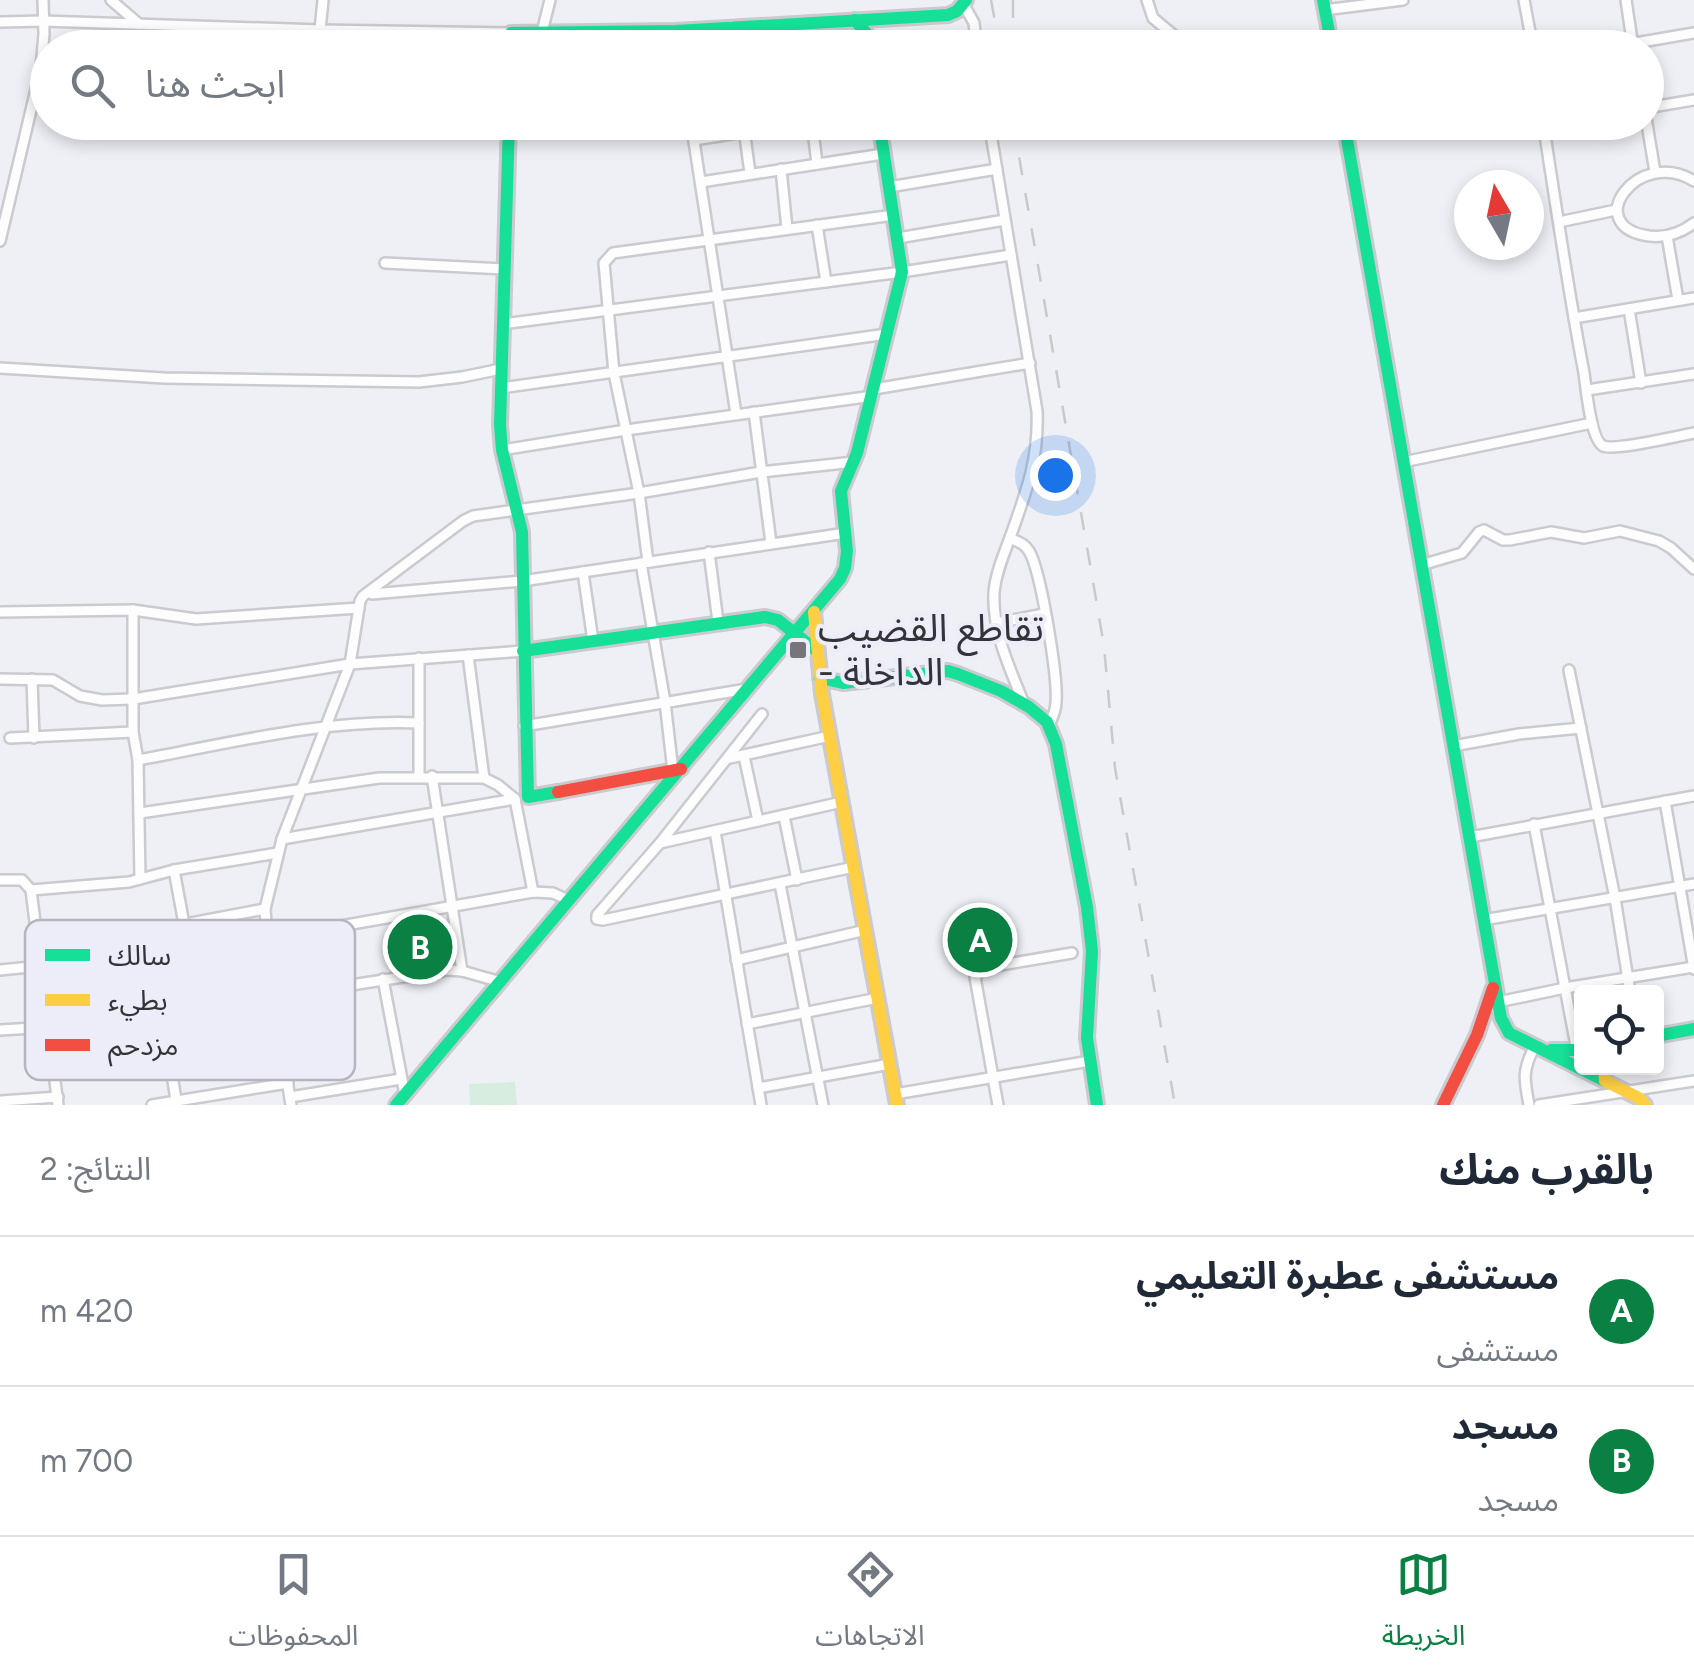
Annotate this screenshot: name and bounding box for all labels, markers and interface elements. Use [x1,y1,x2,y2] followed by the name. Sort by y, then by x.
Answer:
[30,30,1664,140] search box
[65,58,120,113] icon: search
[145,61,285,107] text: ابحث هنا
[1454,170,1544,260] north arrow
[1030,450,1081,501] your location
[818,605,1044,695] place label: تقاطع القضيب - الداخلة
[787,639,809,661] marker: تقاطع القضيب - الداخلة
[948,902,1012,978] pin: A
[388,910,452,984] pin: B
[25,920,355,1080] legend
[108,938,171,972] text: سالك
[108,983,168,1021] text: بطيء
[1574,985,1664,1075] map controls
[1574,985,1664,1075] button: locate
[108,1028,179,1067] text: مزدحم
[1439,1144,1654,1195] text: بالقرب منك
[40,1150,151,1188] text: النتائج: 2
[1136,1253,1559,1299] text: مستشفى عطبرة التعليمي
[40,1292,133,1330] text: 420 m
[1610,1292,1633,1330] text: A
[1436,1331,1559,1369] text: مستشفى
[1452,1403,1559,1449] text: مسجد
[40,1442,133,1480] text: 700 m
[1612,1442,1631,1480] text: B
[1478,1481,1559,1519] text: مسجد
[228,1547,358,1666] tab: المحفوظات
[815,1547,925,1666] tab: الاتجاهات
[1382,1547,1466,1666] tab: الخريطة

